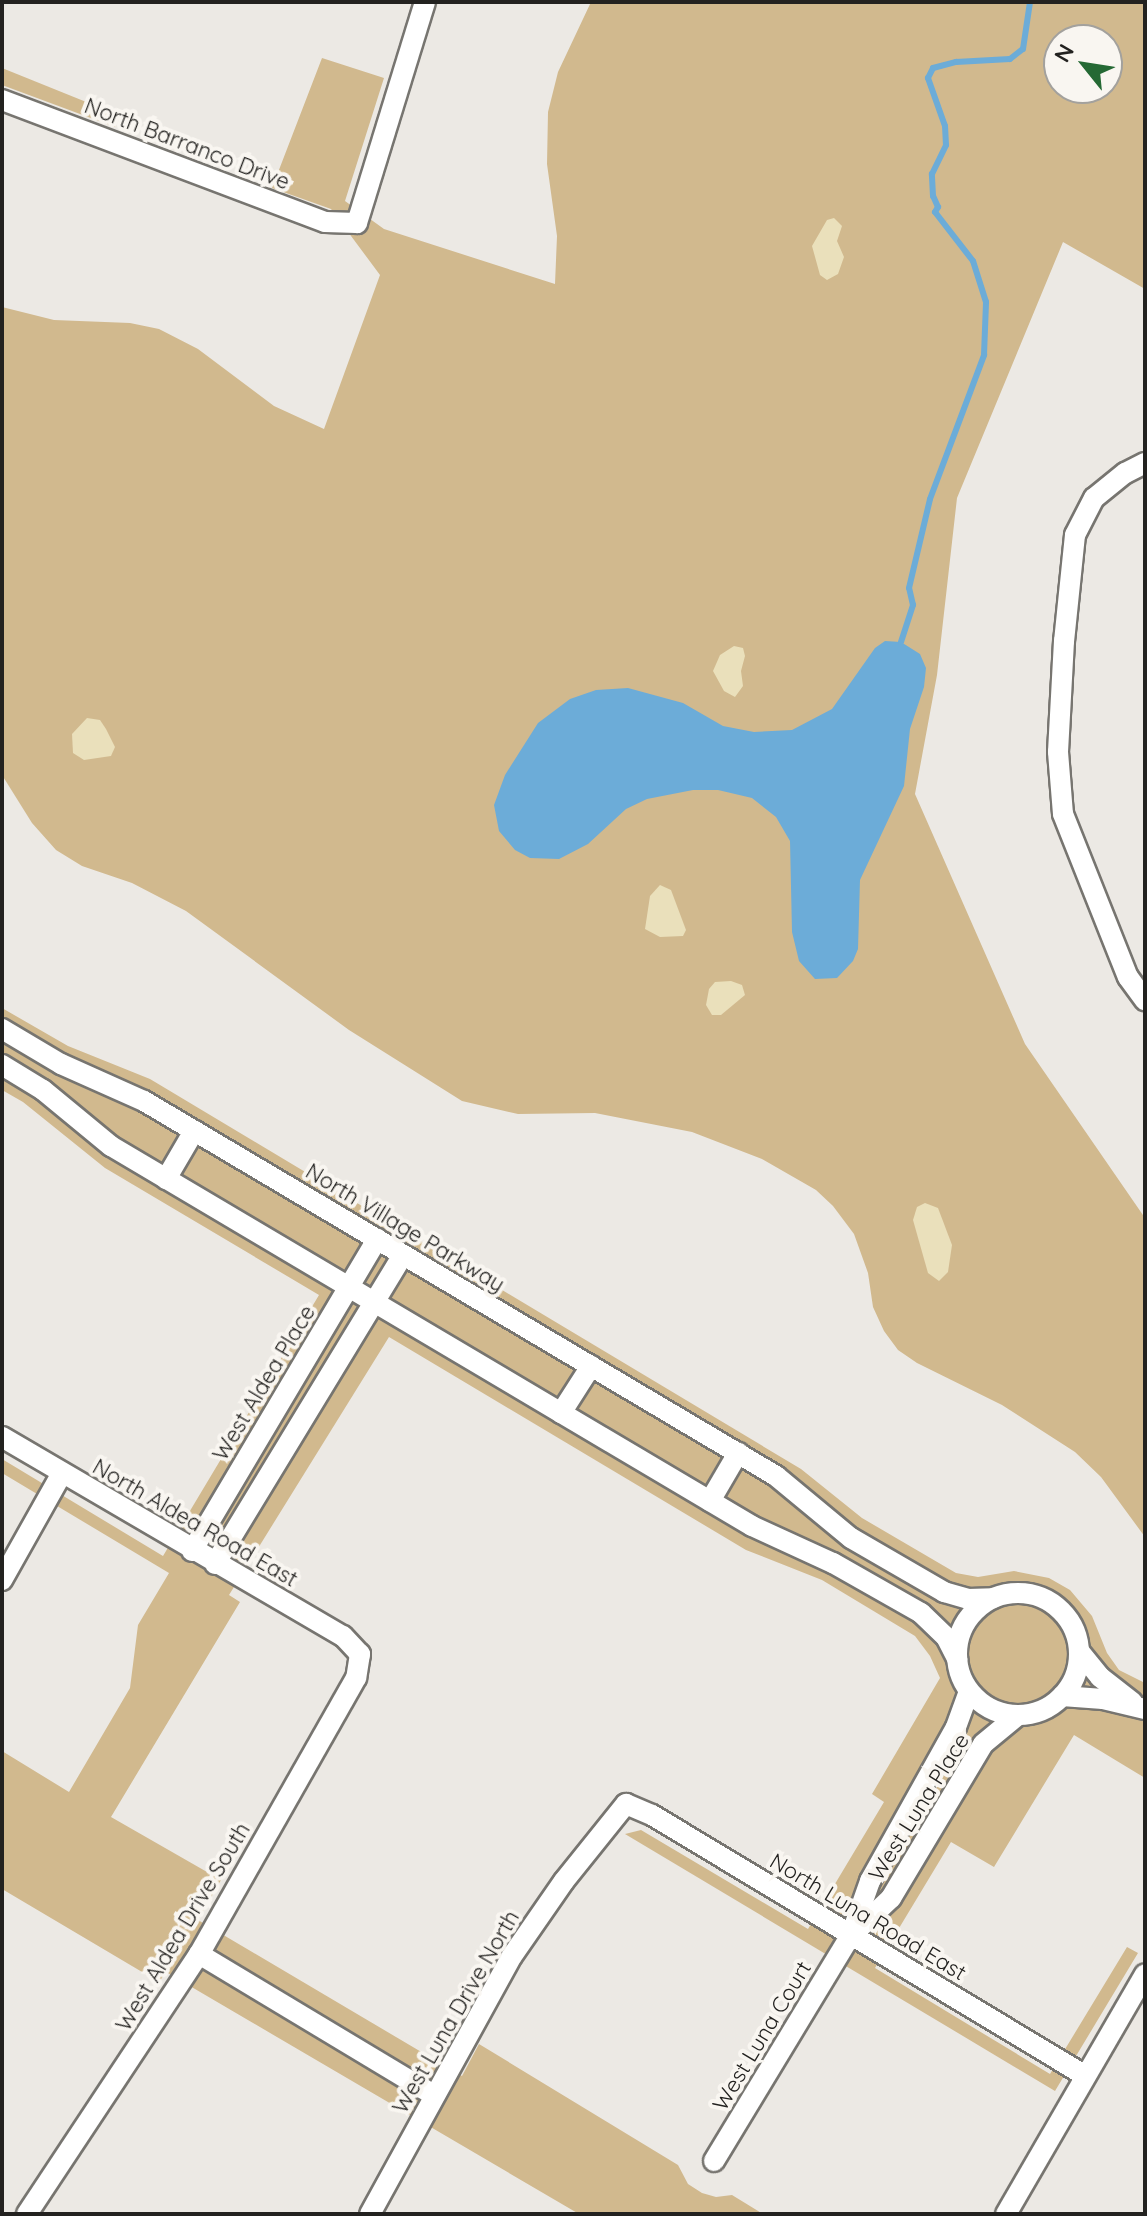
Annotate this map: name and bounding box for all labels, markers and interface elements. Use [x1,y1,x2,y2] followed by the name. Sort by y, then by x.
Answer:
[1043,24,1123,104] north arrow
[1048,39,1080,67] text: N
[81,93,293,195] street label: North Barranco Drive
[301,1158,509,1298] street label: North Village Parkway
[207,1300,321,1466] street label: West Aldea Place
[88,1454,302,1592] street label: North Aldea Road East
[863,1728,975,1886] street label: West Luna Place
[110,1818,256,2036] street label: West Aldea Drive South
[765,1848,971,1986] street label: North Luna Road East
[387,1906,525,2118] street label: West Luna Drive North
[707,1957,817,2115] street label: West Luna Court

